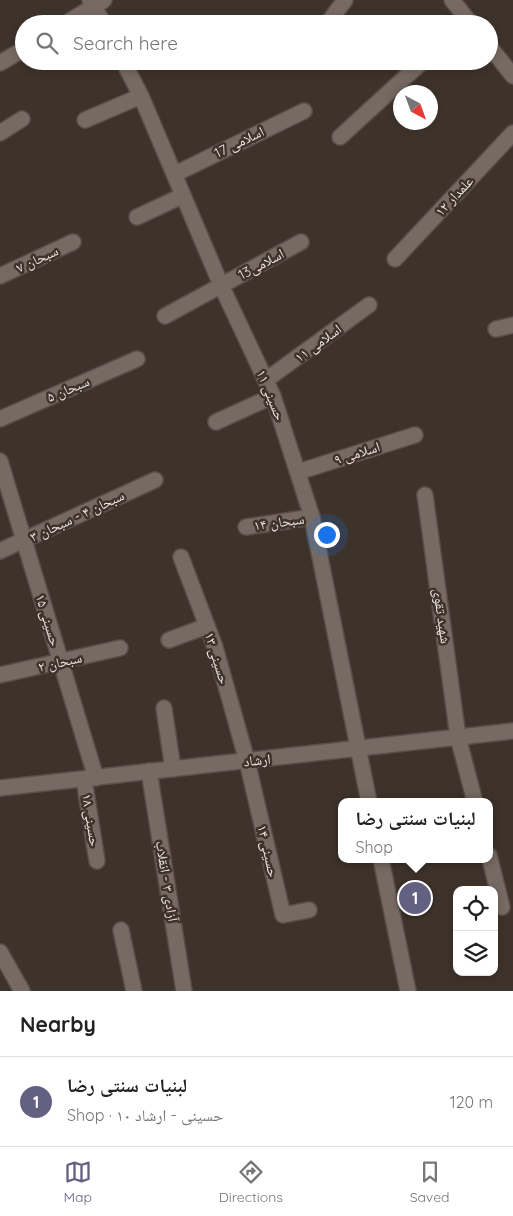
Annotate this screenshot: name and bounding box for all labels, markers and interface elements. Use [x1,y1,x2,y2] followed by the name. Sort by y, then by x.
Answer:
[15,15,498,70] search box
[33,29,61,57] icon: search
[73,31,178,55] text: Search here
[393,85,438,130] north arrow
[211,122,267,162] street label: اسلامی 17
[431,172,477,220] street label: علمدار ۱۲
[13,241,61,277] street label: سبحان ۷
[235,244,287,284] street label: اسلامی13
[291,320,345,366] street label: اسلامی ۱۱
[253,367,289,423] street label: حسینی ۱۱
[44,372,92,406] street label: سبحان ۵
[332,437,382,469] street label: اسلامی ۹
[27,486,127,546] street label: سبحان ۴ - سبحان ۳
[253,510,305,534] street label: سبحان ۱۴
[314,522,340,548] your location
[429,587,455,645] street label: شهید تقوی
[32,592,64,648] street label: حسینی ۱۵
[201,630,233,686] street label: حسینی ۱۳
[36,648,84,676] street label: سبحان ۲
[242,750,272,770] street label: ارشاد
[78,792,104,848] street label: حسینی ۱۸
[338,798,493,863] popup
[355,806,476,830] text: لبنیات سنتی رضا
[253,823,283,879] street label: حسینی ۱۴
[355,837,393,857] text: Shop
[152,839,182,923] street label: آزادی ۳ - انقلاب
[399,879,431,917] pin: 1
[453,886,498,976] map controls
[453,886,498,931] button: locate
[453,931,498,976] button: layers
[20,1011,96,1037] text: Nearby
[67,1073,187,1097] text: لبنیات سنتی رضا
[33,1092,39,1112] text: 1
[450,1092,493,1112] text: 120 m
[67,1105,223,1125] text: Shop · حسینی - ارشاد ۱۰
[63,1158,92,1206] tab: Map
[219,1158,283,1206] tab: Directions
[410,1158,450,1206] tab: Saved

